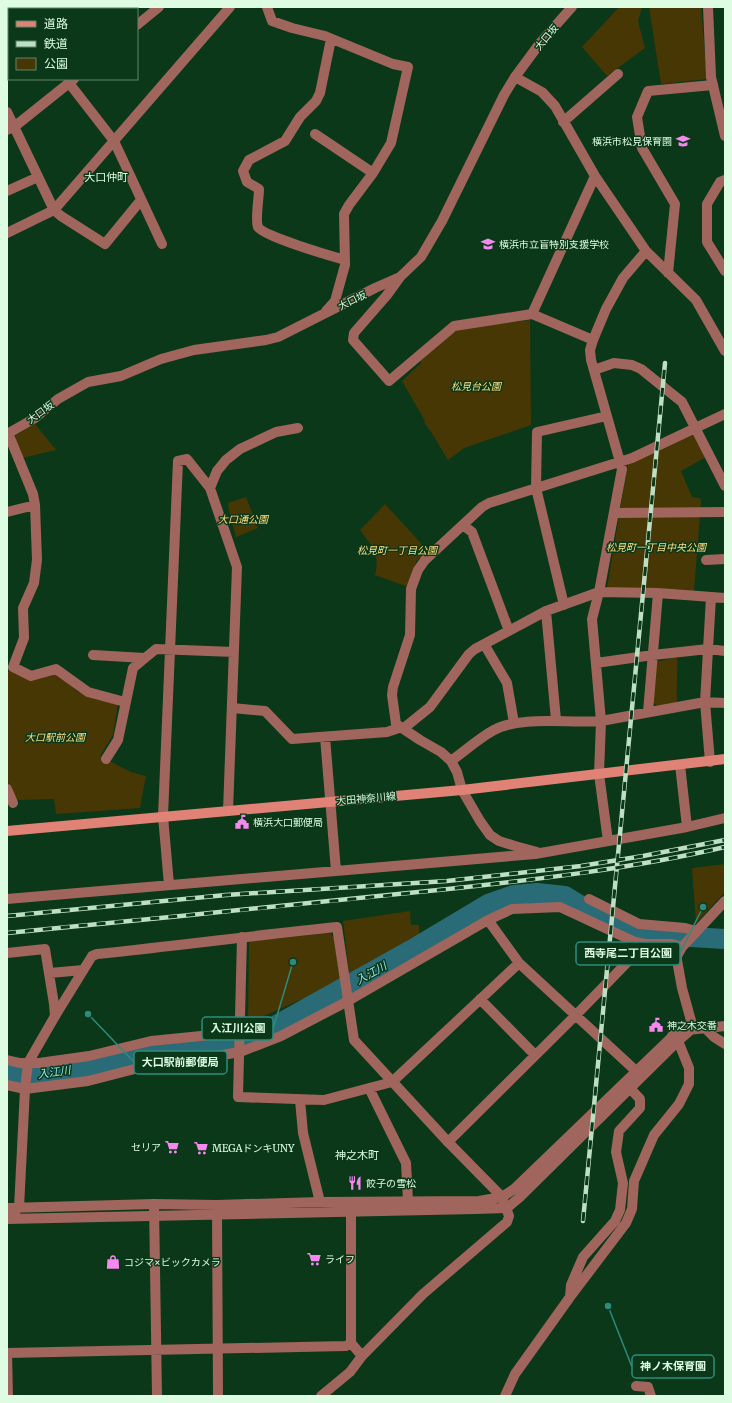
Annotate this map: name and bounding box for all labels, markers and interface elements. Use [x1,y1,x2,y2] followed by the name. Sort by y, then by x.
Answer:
[8,8,138,80] legend
[44,16,68,31] text: 道路
[532,22,561,53] street label: 大口坂
[44,36,68,51] text: 鉄道
[44,56,68,71] text: 公園
[675,133,691,149] school or university icon: 横浜市松見保育園
[592,135,672,148] place label: 横浜市松見保育園
[84,170,128,184] district label: 大口仲町
[480,236,496,252] school or university icon: 横浜市立盲特別支援学校
[499,238,609,251] place label: 横浜市立盲特別支援学校
[336,288,369,313] street label: 大口坂
[451,380,503,393] park label: 松見台公園
[24,398,56,426] street label: 大口坂
[218,513,270,526] park label: 大口通公園
[606,541,708,554] park label: 松見町一丁目中央公園
[357,544,439,557] park label: 松見町一丁目公園
[25,731,87,744] park label: 大口駅前公園
[336,789,396,808] street label: 大田神奈川線
[234,814,250,830] public building icon: 横浜大口郵便局
[253,816,323,829] place label: 横浜大口郵便局
[576,942,680,965] callout: 西寺尾二丁目公園
[584,946,672,960] text: 西寺尾二丁目公園
[353,958,390,987] water label: 入江川
[202,1017,273,1040] callout: 入江川公園
[648,1017,664,1033] public building icon: 神之木交番
[667,1019,717,1032] place label: 神之木交番
[211,1021,266,1035] text: 入江川公園
[134,1051,227,1074] callout: 大口駅前郵便局
[142,1055,219,1069] text: 大口駅前郵便局
[37,1063,72,1081] water label: 入江川
[164,1139,180,1155] supermarket icon: セリア
[193,1140,209,1156] supermarket icon: MEGAドンキUNY
[131,1141,161,1154] place label: セリア
[212,1142,295,1155] place label: MEGAドンキUNY
[335,1148,379,1162] district label: 神之木町
[347,1175,363,1191] restaurant icon: 餃子の雪松
[366,1177,416,1190] place label: 餃子の雪松
[306,1251,322,1267] supermarket icon: ライフ
[325,1253,355,1266] place label: ライフ
[105,1254,121,1270] shop icon: コジマ×ビックカメラ
[124,1256,221,1269] place label: コジマ×ビックカメラ
[632,1355,714,1378] callout: 神ノ木保育園
[640,1359,706,1373] text: 神ノ木保育園

